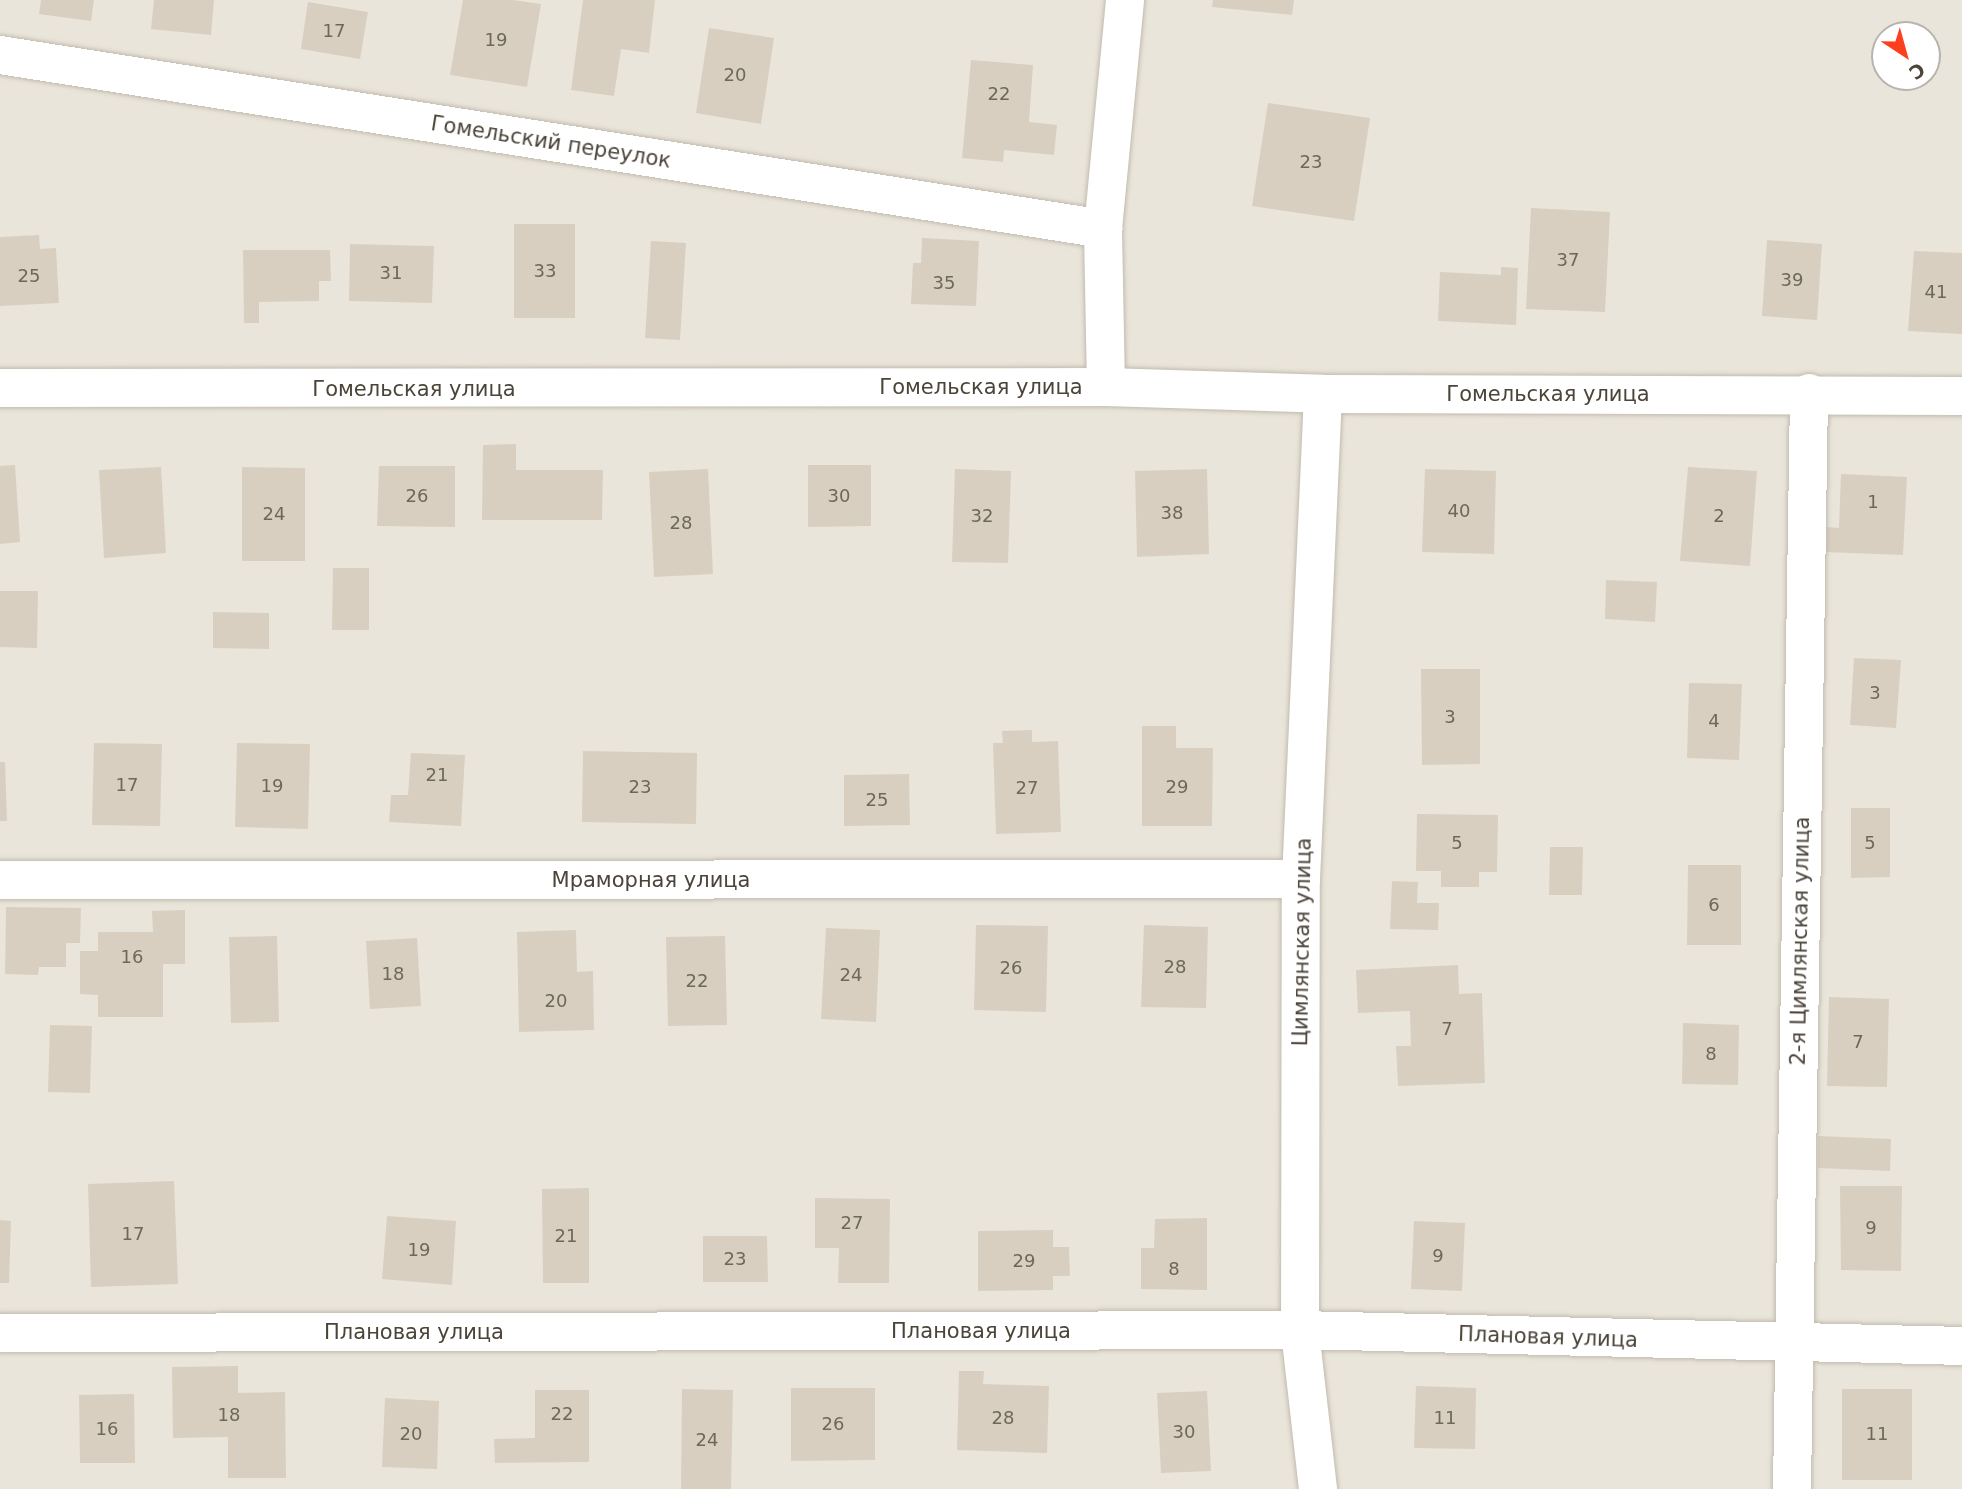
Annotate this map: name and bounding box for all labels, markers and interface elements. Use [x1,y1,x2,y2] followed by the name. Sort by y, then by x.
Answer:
[323,20,345,42] house number: 17
[1871,21,1941,91] north arrow
[485,29,507,51] house number: 19
[1905,58,1929,84] text: С
[724,64,746,86] house number: 20
[988,83,1010,105] house number: 22
[429,111,673,173] street label: Гомельский переулок
[1300,151,1322,173] house number: 23
[1557,249,1579,271] house number: 37
[534,260,556,282] house number: 33
[380,262,402,284] house number: 31
[18,265,40,287] house number: 25
[1781,269,1803,291] house number: 39
[933,272,955,294] house number: 35
[1925,281,1947,303] house number: 41
[879,374,1083,400] street label: Гомельская улица
[312,376,516,402] street label: Гомельская улица
[1446,381,1650,407] street label: Гомельская улица
[406,485,428,507] house number: 26
[828,485,850,507] house number: 30
[1867,491,1879,513] house number: 1
[1448,500,1470,522] house number: 40
[1161,502,1183,524] house number: 38
[263,503,285,525] house number: 24
[971,505,993,527] house number: 32
[1713,505,1725,527] house number: 2
[670,512,692,534] house number: 28
[1869,682,1881,704] house number: 3
[1444,706,1456,728] house number: 3
[1708,710,1720,732] house number: 4
[426,764,448,786] house number: 21
[116,774,138,796] house number: 17
[261,775,283,797] house number: 19
[629,776,651,798] house number: 23
[1166,776,1188,798] house number: 29
[1016,777,1038,799] house number: 27
[866,789,888,811] house number: 25
[1785,816,1815,1066] street label: 2-я Цимлянская улица
[1451,832,1463,854] house number: 5
[1864,832,1876,854] house number: 5
[1288,837,1316,1047] street label: Цимлянская улица
[552,867,750,893] street label: Мраморная улица
[1708,894,1720,916] house number: 6
[121,946,143,968] house number: 16
[1164,956,1186,978] house number: 28
[1000,957,1022,979] house number: 26
[382,963,404,985] house number: 18
[840,964,862,986] house number: 24
[686,970,708,992] house number: 22
[545,990,567,1012] house number: 20
[1441,1018,1453,1040] house number: 7
[1852,1031,1864,1053] house number: 7
[1705,1043,1717,1065] house number: 8
[841,1212,863,1234] house number: 27
[1865,1217,1877,1239] house number: 9
[122,1223,144,1245] house number: 17
[555,1225,577,1247] house number: 21
[408,1239,430,1261] house number: 19
[1432,1245,1444,1267] house number: 9
[724,1248,746,1270] house number: 23
[1013,1250,1035,1272] house number: 29
[1168,1258,1180,1280] house number: 8
[891,1318,1071,1344] street label: Плановая улица
[324,1319,504,1345] street label: Плановая улица
[1458,1321,1638,1353] street label: Плановая улица
[551,1403,573,1425] house number: 22
[218,1404,240,1426] house number: 18
[992,1407,1014,1429] house number: 28
[1434,1407,1456,1429] house number: 11
[822,1413,844,1435] house number: 26
[96,1418,118,1440] house number: 16
[1173,1421,1195,1443] house number: 30
[400,1423,422,1445] house number: 20
[1866,1423,1888,1445] house number: 11
[696,1429,718,1451] house number: 24

